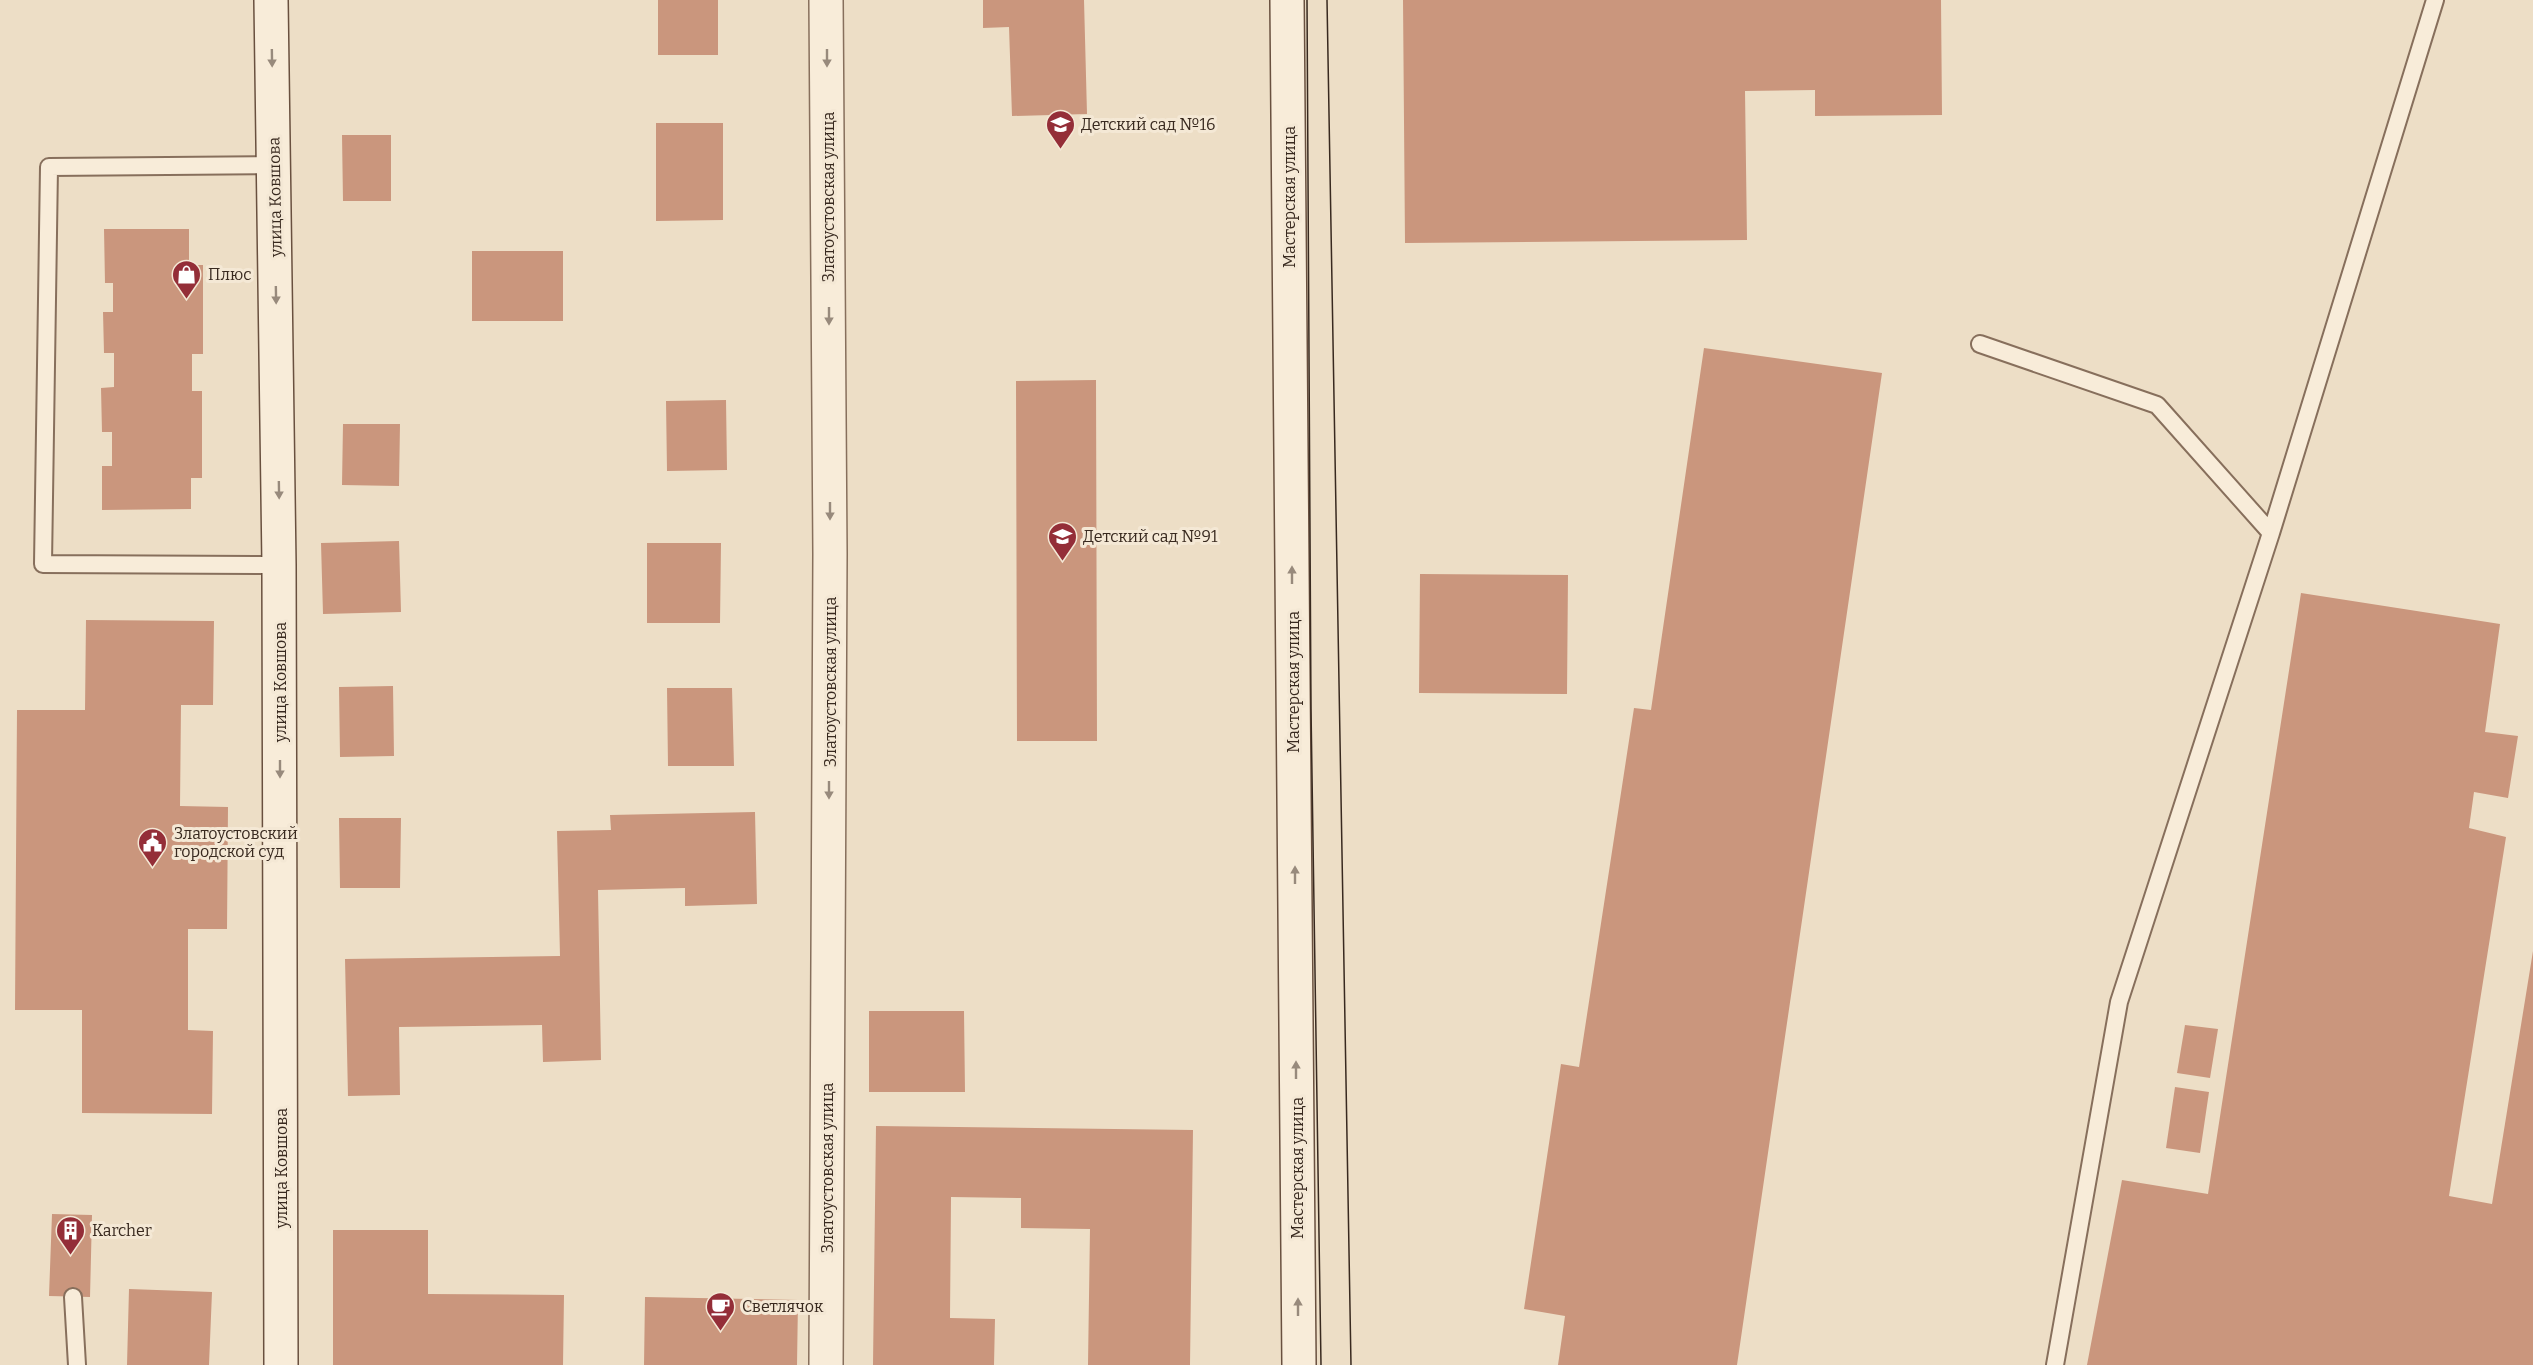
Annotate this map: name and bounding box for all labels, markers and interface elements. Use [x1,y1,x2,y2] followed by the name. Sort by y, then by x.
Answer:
[267,49,277,68] one-way arrow
[822,49,832,68] one-way arrow
[1044,108,1076,150] school or university icon: Детский сад №16
[819,112,838,282] street label: Златоустовская улица
[1081,115,1216,134] place label: Детский сад №16
[1280,126,1299,268] street label: Мастерская улица
[264,136,286,258] street label: улица Ковшова
[171,258,203,300] shop icon: Плюс
[208,265,251,284] place label: Плюс
[271,286,281,305] one-way arrow
[824,307,834,326] one-way arrow
[274,481,283,500] one-way arrow
[825,502,835,521] one-way arrow
[1046,520,1078,562] school or university icon: Детский сад №91
[1083,527,1218,546] place label: Детский сад №91
[1287,565,1297,584] one-way arrow
[821,597,840,767] street label: Златоустовская улица
[1284,611,1303,753] street label: Мастерская улица
[271,622,290,743] street label: улица Ковшова
[275,760,285,779] one-way arrow
[824,781,834,800] one-way arrow
[174,824,298,861] place label: Златоустовский городской суд
[137,826,169,868] public building icon: Златоустовский городской суд
[1290,865,1299,884] one-way arrow
[1291,1060,1301,1079] one-way arrow
[818,1083,837,1253] street label: Златоустовская улица
[1288,1097,1307,1239] street label: Мастерская улица
[272,1108,291,1229] street label: улица Ковшова
[55,1214,87,1256] building icon: Karcher
[92,1221,152,1240] place label: Karcher
[705,1290,737,1332] cafe icon: Светлячок
[742,1297,824,1316] place label: Светлячок
[1293,1297,1303,1316] one-way arrow

